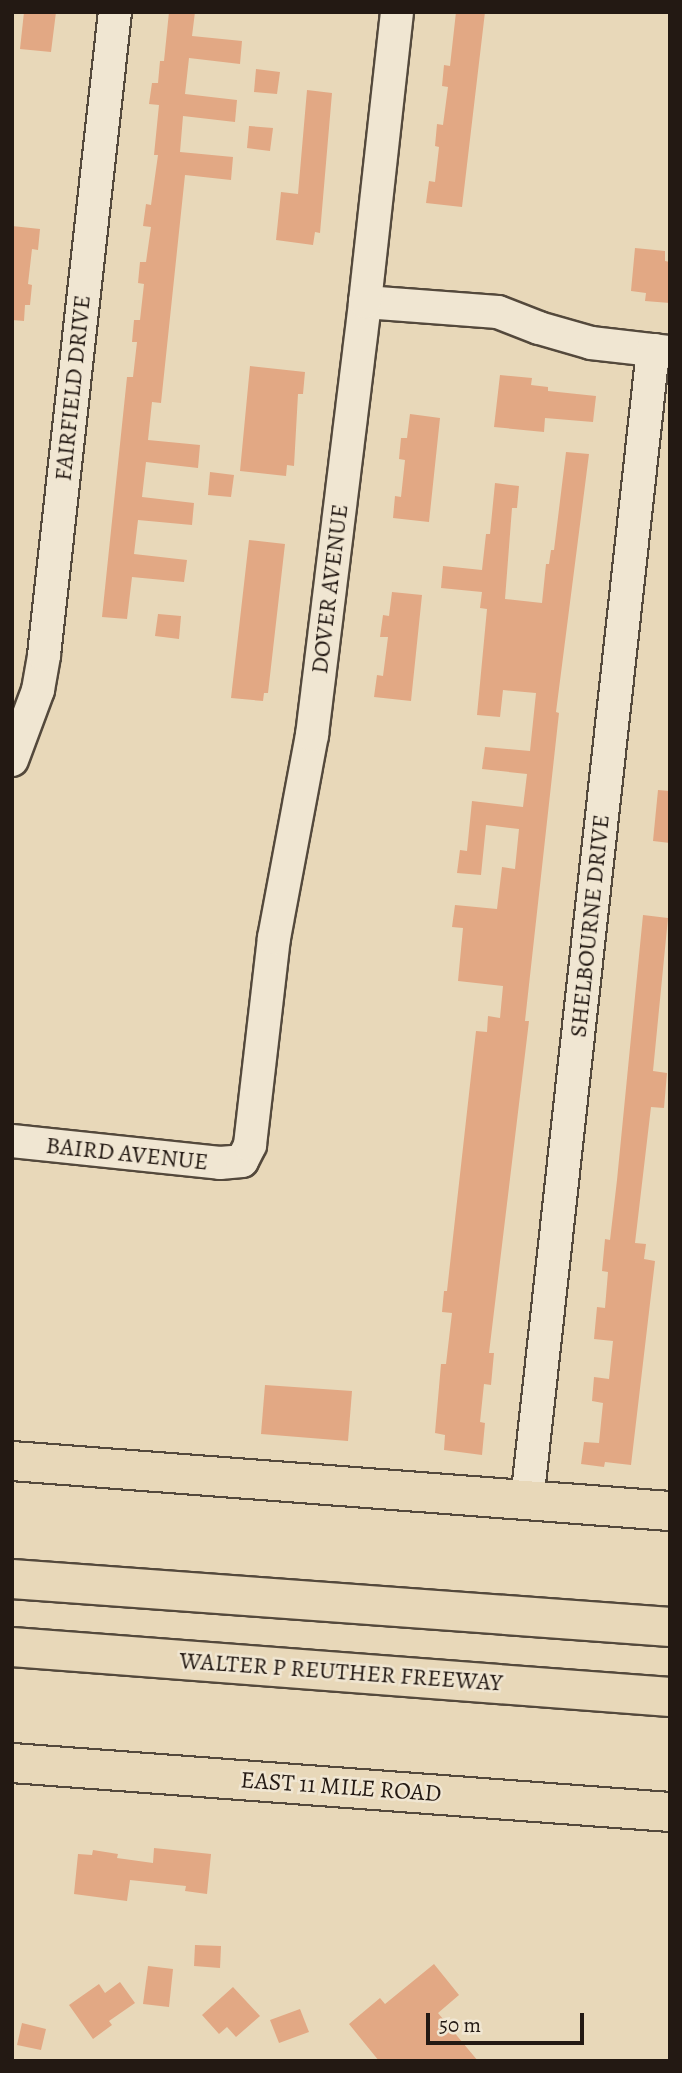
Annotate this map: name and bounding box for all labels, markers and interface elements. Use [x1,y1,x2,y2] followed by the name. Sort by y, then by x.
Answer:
[49,294,97,482] street label: FAIRFIELD DRIVE
[305,503,355,675] street label: DOVER AVENUE
[564,813,616,1039] street label: SHELBOURNE DRIVE
[44,1131,210,1177] street label: BAIRD AVENUE
[178,1646,504,1698] street label: WALTER P REUTHER FREEWAY
[240,1766,442,1808] street label: EAST 11 MILE ROAD
[430,2000,588,2044] scale bar
[439,2011,481,2039] text: 50 m

